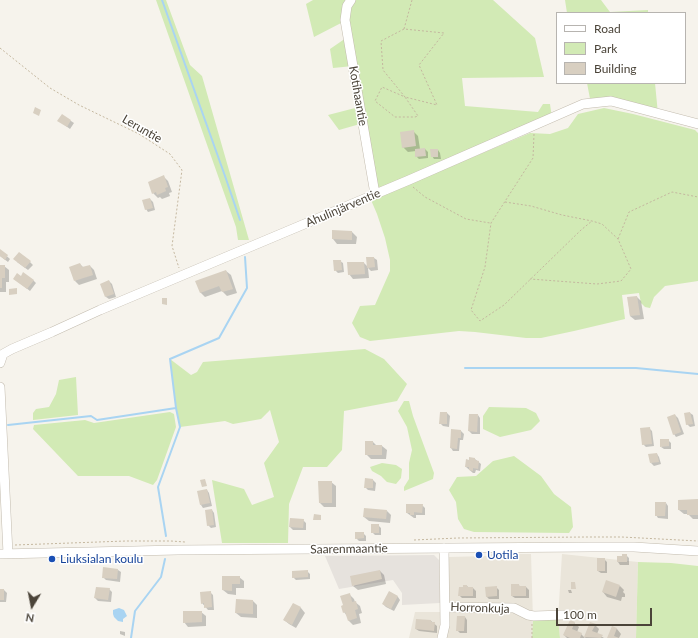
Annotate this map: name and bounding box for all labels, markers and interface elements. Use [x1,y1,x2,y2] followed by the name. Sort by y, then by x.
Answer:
[556,12,686,84] legend
[594,21,621,36] text: Road
[594,41,617,56] text: Park
[594,61,637,76] text: Building
[346,65,370,127] street label: Kotihaantie
[120,112,164,146] street label: Leruntie
[303,186,383,230] street label: Ahulinjärventie
[310,541,388,557] street label: Saarenmaantie
[487,548,518,562] place label: Uotila
[474,550,484,560] marker: Uotila
[60,552,143,566] place label: Liuksialan koulu
[47,554,57,564] marker: Liuksialan koulu
[12,586,52,626] north arrow
[450,600,510,616] street label: Horronkuja
[558,600,654,626] scale bar
[563,607,597,622] text: 100 m
[25,611,35,625] text: N

